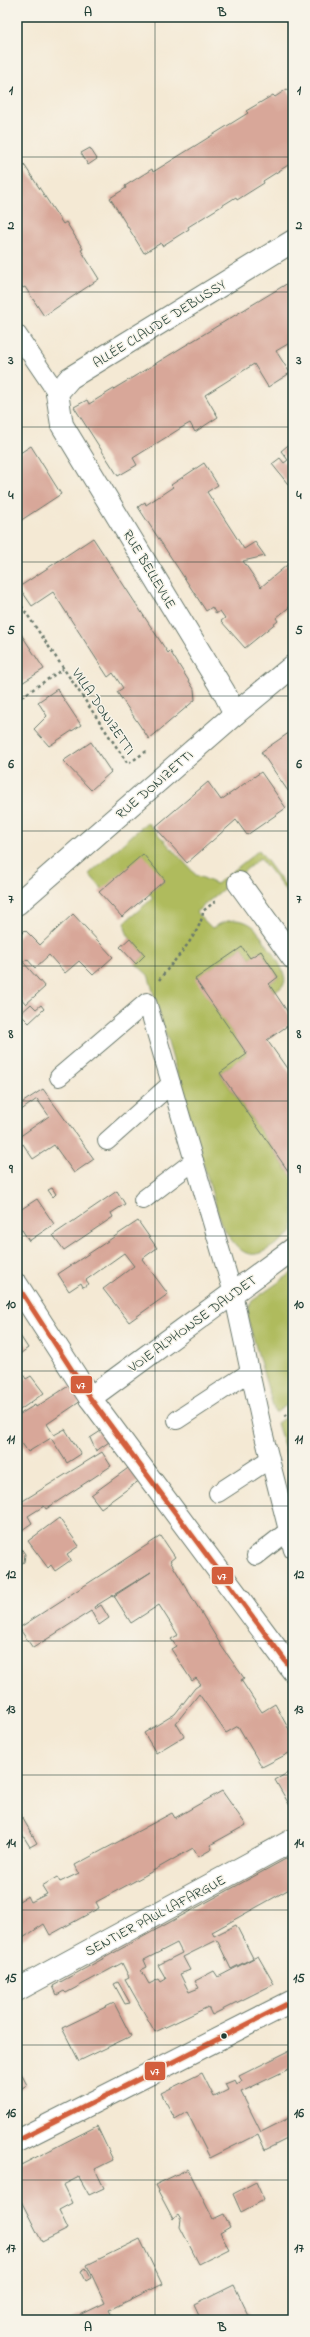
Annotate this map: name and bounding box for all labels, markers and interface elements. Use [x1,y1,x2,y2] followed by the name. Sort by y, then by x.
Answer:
[84,3,92,22] text: A
[217,3,227,22] text: B
[9,81,14,100] text: 1
[297,81,302,100] text: 1
[7,216,15,235] text: 2
[295,216,303,235] text: 2
[89,274,231,374] street label: ALLÉE CLAUDE DEBUSSY
[7,351,14,370] text: 3
[295,351,302,370] text: 3
[7,486,14,505] text: 4
[295,486,302,505] text: 4
[117,526,181,613] street label: RUE BELLEVUE
[7,621,15,640] text: 5
[295,621,303,640] text: 5
[65,664,140,759] street label: VILLA DONIZETTI
[112,746,198,825] street label: RUE DONIZETTI
[7,755,14,774] text: 6
[295,755,302,774] text: 6
[8,890,14,909] text: 7
[296,890,302,909] text: 7
[8,1025,14,1044] text: 8
[296,1025,302,1044] text: 8
[8,1160,14,1179] text: 9
[296,1160,302,1179] text: 9
[123,1270,262,1379] street label: VOIE ALPHONSE DAUDET
[6,1295,16,1314] text: 10
[294,1295,304,1314] text: 10
[70,1375,93,1394] line badge: v7
[76,1378,86,1394] text: v7
[7,1430,16,1449] text: 11
[295,1430,304,1449] text: 11
[6,1565,17,1584] text: 12
[294,1565,305,1584] text: 12
[211,1566,234,1585] line badge: v7
[217,1569,227,1585] text: v7
[6,1700,16,1719] text: 13
[294,1700,304,1719] text: 13
[6,1834,16,1853] text: 14
[294,1834,304,1853] text: 14
[82,1870,230,1962] street label: SENTIER PAUL LAFARGUE
[5,1969,17,1988] text: 15
[293,1969,305,1988] text: 15
[219,2031,229,2041] unlabelled marker
[144,2061,166,2081] line badge: v7
[150,2064,160,2080] text: v7
[6,2104,16,2123] text: 16
[294,2104,304,2123] text: 16
[6,2239,16,2258] text: 17
[294,2239,304,2258] text: 17
[84,2318,92,2337] text: A
[217,2318,227,2337] text: B

